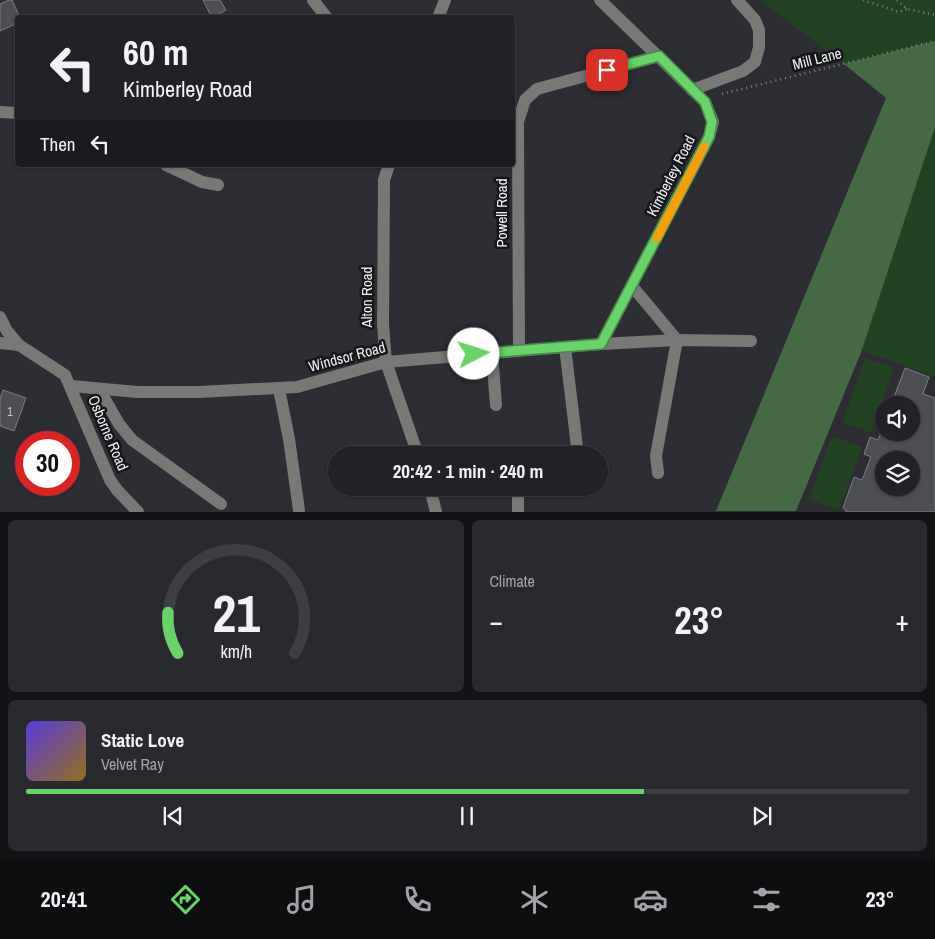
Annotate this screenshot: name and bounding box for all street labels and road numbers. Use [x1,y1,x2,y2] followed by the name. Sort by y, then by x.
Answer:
[790,42,844,75] street label: Mill Lane
[641,132,700,220] street label: Kimberley Road
[491,178,512,248] street label: Powell Road
[356,267,377,328] street label: Alton Road
[306,336,388,377] street label: Windsor Road
[83,392,134,474] street label: Osborne Road

